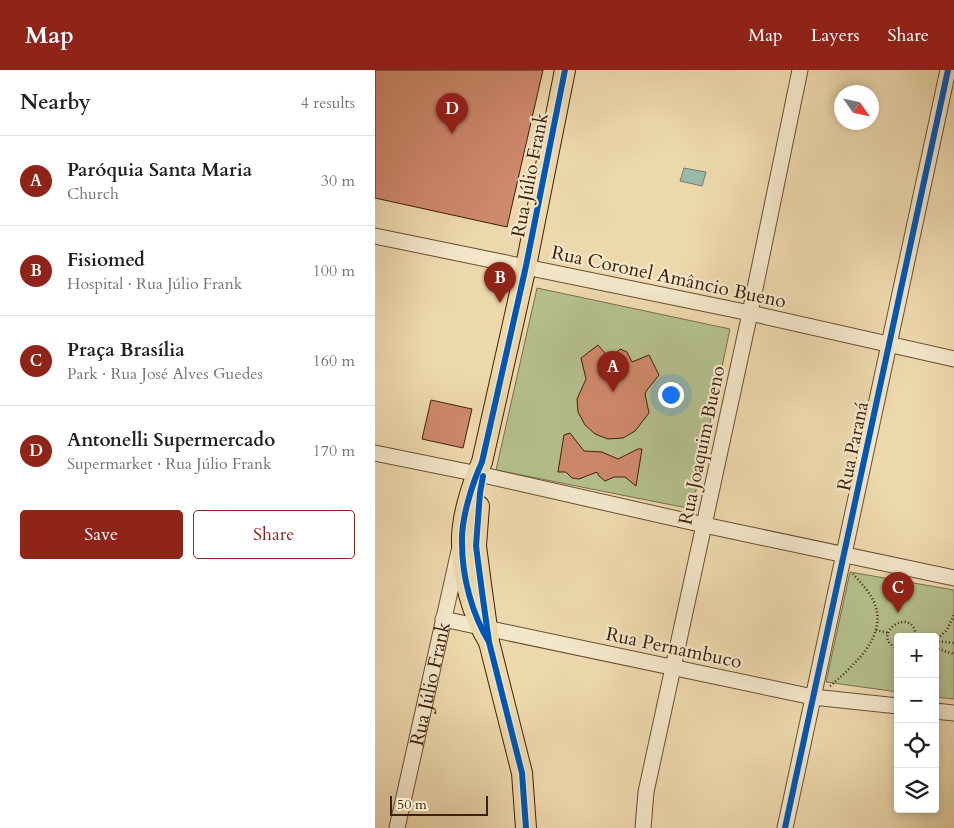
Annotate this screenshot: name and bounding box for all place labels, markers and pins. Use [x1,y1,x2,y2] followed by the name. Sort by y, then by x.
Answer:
[436,93,468,134] pin: D
[484,262,516,303] pin: B
[597,351,629,392] pin: A
[882,572,914,613] pin: C

